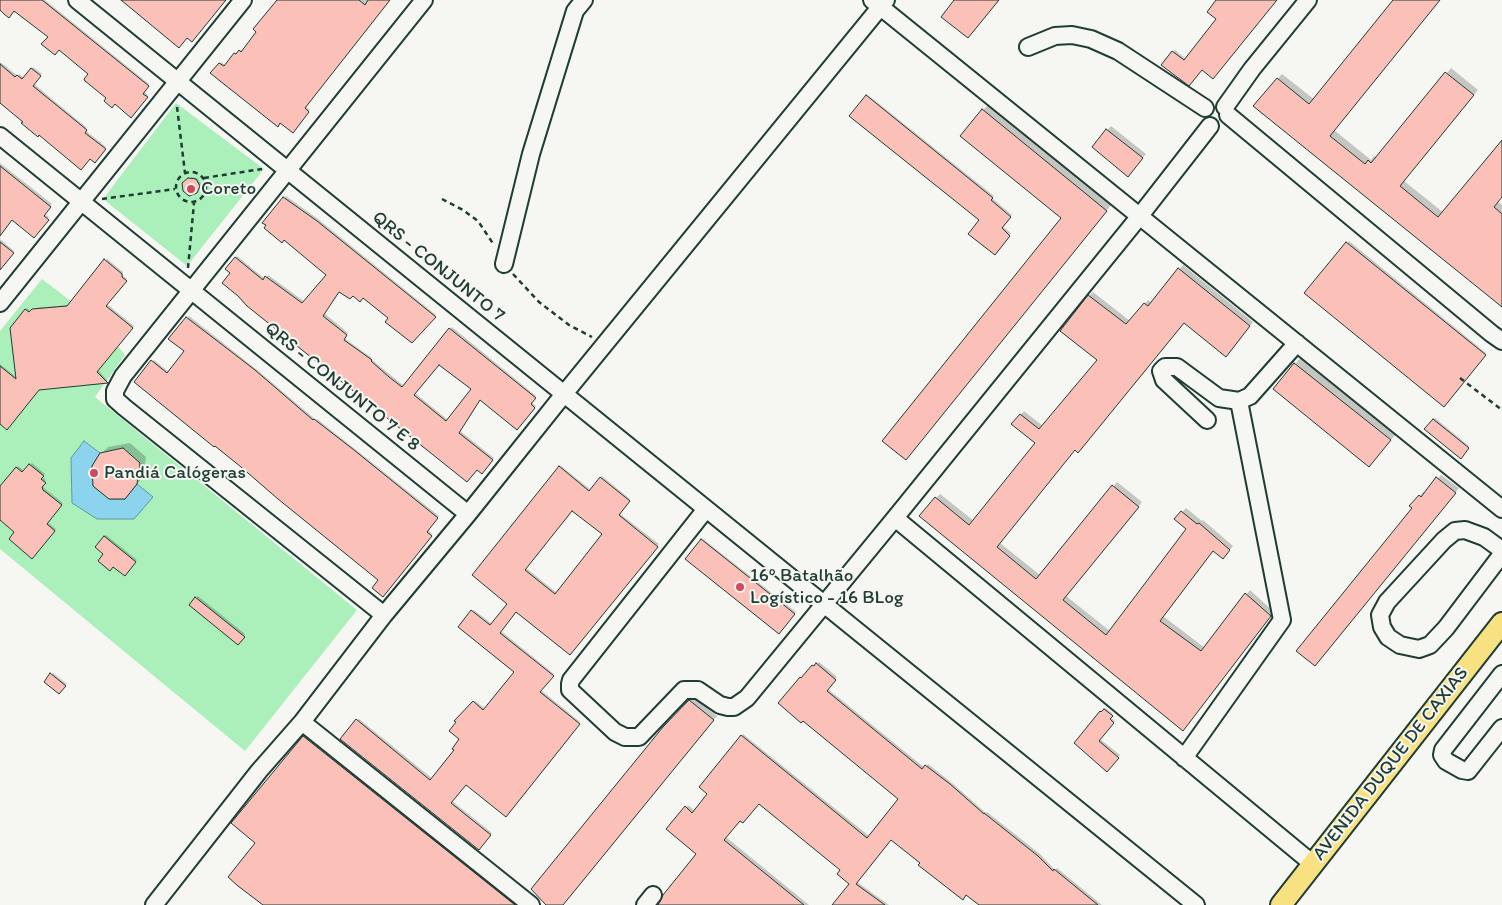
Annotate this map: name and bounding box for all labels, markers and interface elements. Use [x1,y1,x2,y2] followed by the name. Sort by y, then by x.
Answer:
[201,178,256,200] place label: Coreto
[185,183,197,195] marker: Coreto
[367,207,509,327] street label: QRS - CONJUNTO 7
[260,317,424,457] street label: QRS - CONJUNTO 7 E 8
[104,462,246,484] place label: Pandiá Calógeras
[88,467,100,479] marker: Pandiá Calógeras
[750,565,904,609] place label: 16º Batalhão Logístico - 16 BLog
[734,581,746,593] marker: 16º Batalhão Logístico - 16 BLog
[1308,663,1474,865] street label: AVENIDA DUQUE DE CAXIAS

